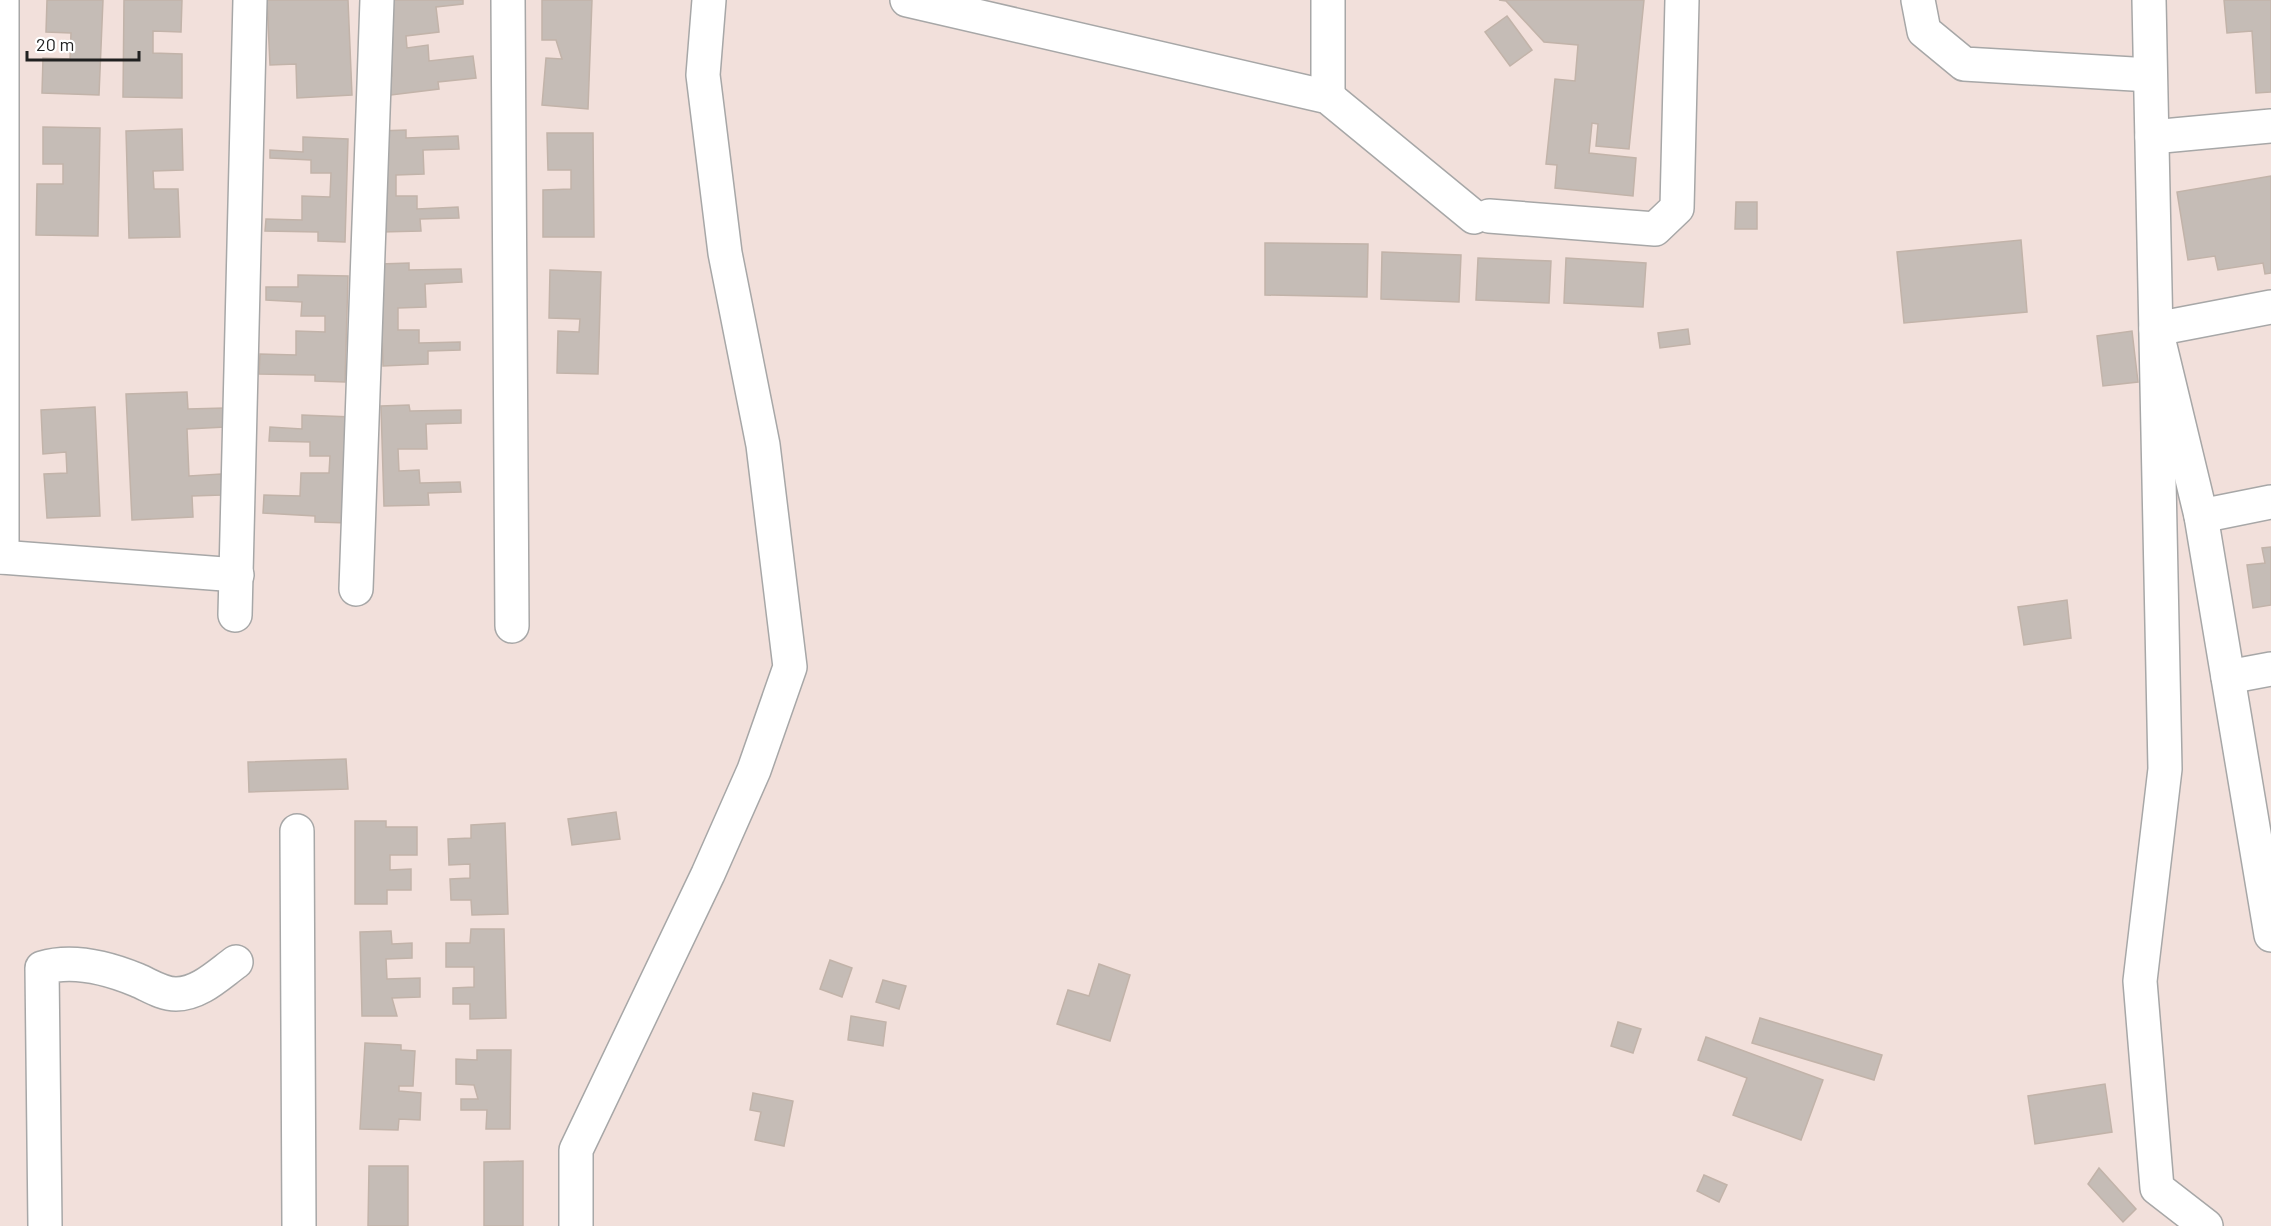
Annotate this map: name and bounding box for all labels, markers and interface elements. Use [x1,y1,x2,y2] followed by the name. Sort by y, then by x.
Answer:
[27,24,140,62] scale bar
[36,33,74,55] text: 20 m

